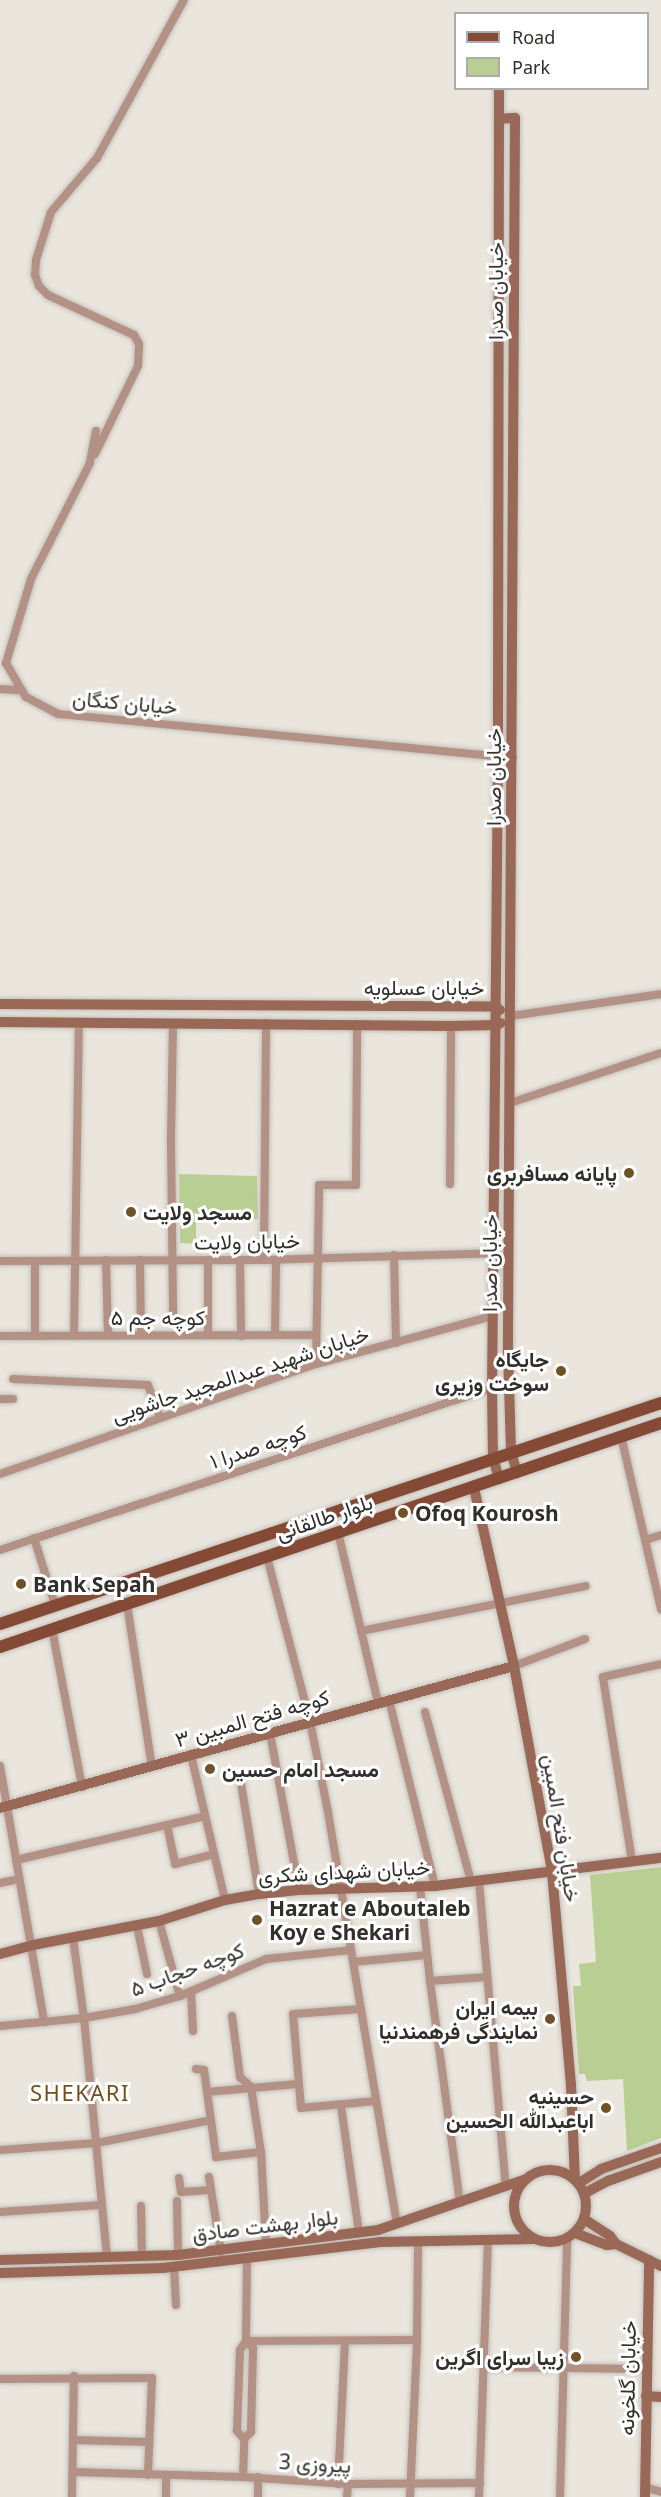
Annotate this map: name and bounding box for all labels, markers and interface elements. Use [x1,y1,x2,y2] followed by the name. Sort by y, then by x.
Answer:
[454,12,649,90] legend
[512,25,555,49] text: Road
[512,55,550,79] text: Park
[482,242,508,340] street label: خیابان صدرا
[71,685,179,719] street label: خیابان کنگان
[480,728,506,826] street label: خیابان صدرا
[364,974,484,1000] street label: خیابان عسلویه
[487,1160,617,1186] place label: پایانه مسافربری
[622,1166,636,1180] marker: پایانه مسافربری
[143,1199,252,1225] place label: مسجد ولایت
[124,1205,138,1219] marker: مسجد ولایت
[476,1214,502,1312] street label: خیابان صدرا
[194,1227,300,1255] street label: خیابان ولایت
[111,1304,205,1330] street label: کوچه جم ۵
[108,1320,372,1428] street label: خیابان شهید عبدالمجید جاشویی
[435,1346,549,1396] place label: جایگاه سوخت وزیری
[554,1364,568,1378] marker: جایگاه سوخت وزیری
[207,1419,309,1473] street label: کوچه صدرا ۱
[272,1489,376,1545] street label: بلوار طالقانی
[415,1500,559,1526] place label: Ofoq Kourosh
[396,1506,410,1520] marker: Ofoq Kourosh
[33,1571,155,1597] place label: Bank Sepah
[14,1577,28,1591] marker: Bank Sepah
[172,1684,332,1752] street label: کوچه فتح المبین ۳
[538,1752,586,1904] street label: خیابان فتح المبین
[222,1756,379,1782] place label: مسجد امام حسین
[203,1762,217,1776] marker: مسجد امام حسین
[257,1854,431,1888] street label: خیابان شهدای شکری
[269,1895,470,1945] place label: Hazrat e Aboutaleb Koy e Shekari
[250,1913,264,1927] marker: Hazrat e Aboutaleb Koy e Shekari
[127,1937,247,2001] street label: کوچه حجاب ۵
[379,1994,538,2044] place label: بیمه ایران نمایندگی فرهمندنیا
[543,2012,557,2026] marker: بیمه ایران نمایندگی فرهمندنیا
[30,2080,130,2106] district label: SHEKARI
[446,2083,594,2133] place label: حسینیه اباعبدالله الحسین
[599,2101,613,2115] marker: حسینیه اباعبدالله الحسین
[191,2204,339,2246] street label: بلوار بهشت صادق
[613,2320,641,2436] street label: خیابان گلخونه
[435,2344,564,2370] place label: زیبا سرای اگرین
[569,2350,583,2364] marker: زیبا سرای اگرین
[278,2449,352,2477] street label: پیروزی 3

